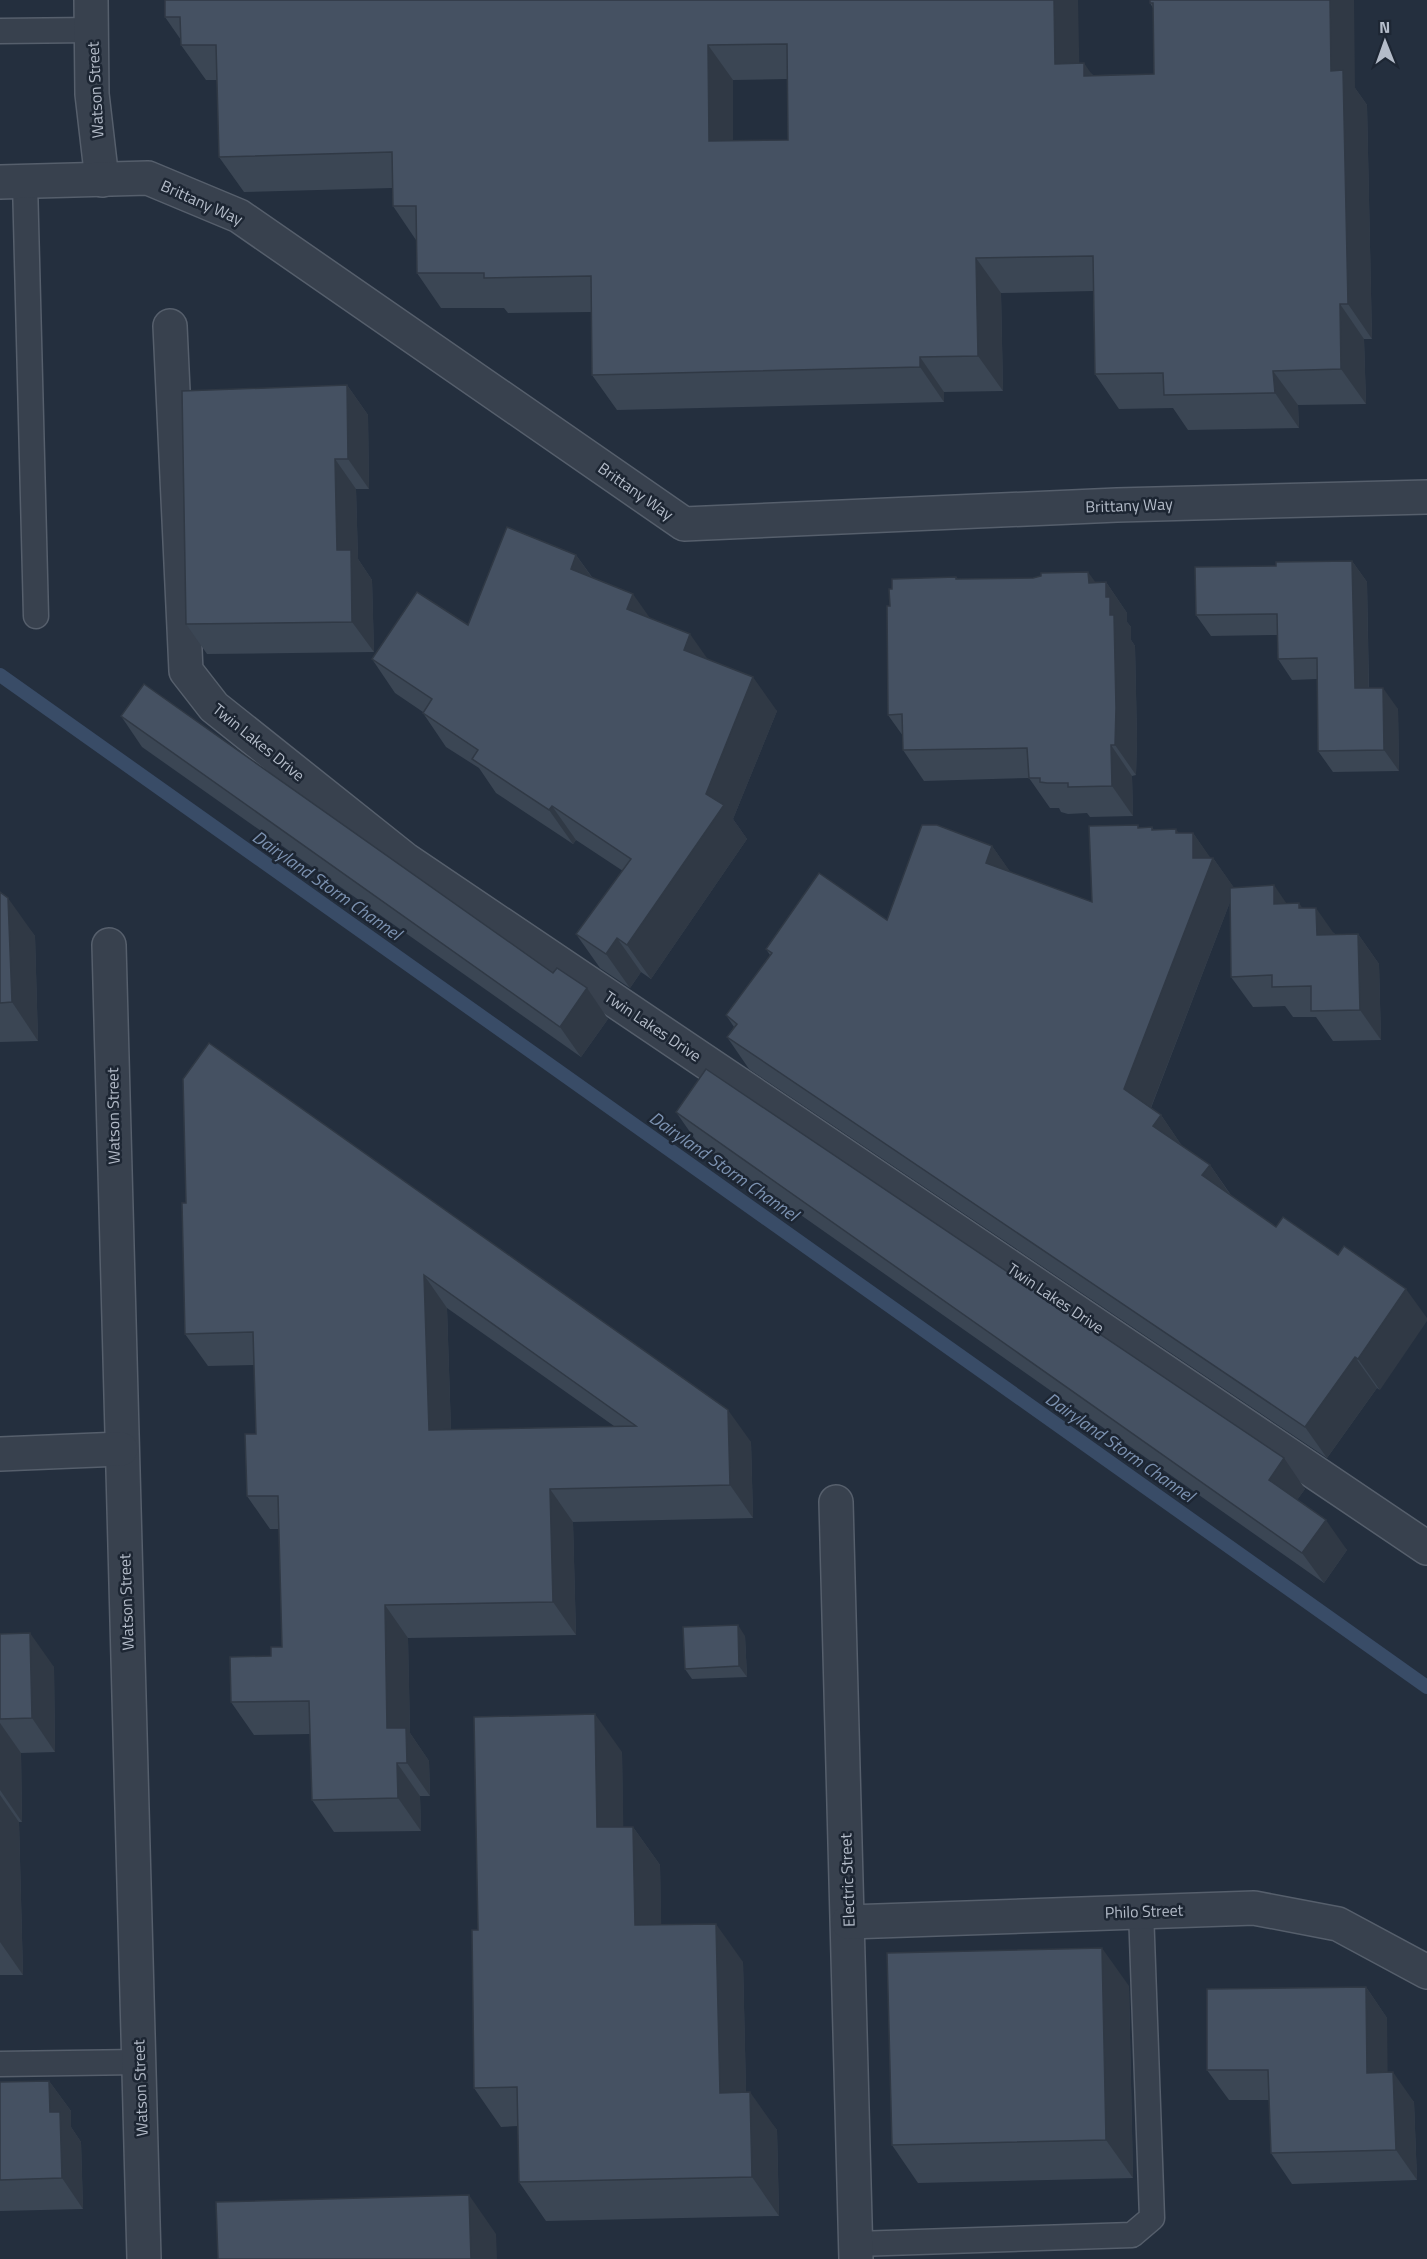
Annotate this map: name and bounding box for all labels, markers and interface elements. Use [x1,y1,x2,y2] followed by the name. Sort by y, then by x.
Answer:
[1355,12,1415,72] north arrow
[1379,15,1390,39] text: N
[80,41,110,139] street label: Watson Street
[157,173,247,231] street label: Brittany Way
[593,456,679,526] street label: Brittany Way
[1085,491,1173,519] street label: Brittany Way
[208,697,310,787] street label: Twin Lakes Drive
[247,823,409,948] water label: Dairyland Storm Channel
[600,985,706,1067] street label: Twin Lakes Drive
[100,1067,126,1165] street label: Watson Street
[644,1104,806,1229] water label: Dairyland Storm Channel
[1003,1257,1109,1339] street label: Twin Lakes Drive
[1040,1385,1202,1510] water label: Dairyland Storm Channel
[112,1553,140,1651] street label: Watson Street
[833,1832,861,1927] street label: Electric Street
[1104,1898,1184,1924] street label: Philo Street
[126,2039,154,2137] street label: Watson Street

